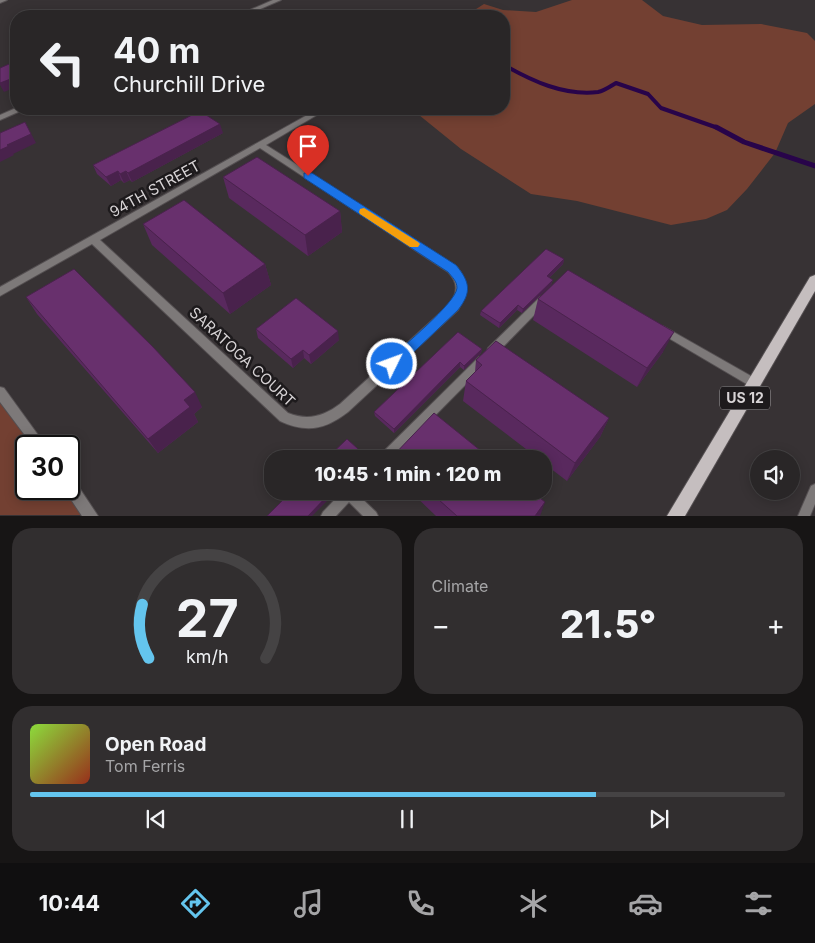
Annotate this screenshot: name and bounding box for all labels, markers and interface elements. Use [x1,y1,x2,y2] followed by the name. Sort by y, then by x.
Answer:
[113,29,201,71] text: 40 m
[30,30,95,95] icon: left
[113,71,265,97] text: Churchill Drive
[287,125,329,176] pin
[294,132,322,160] icon: arrive
[106,156,203,221] street label: 94TH STREET
[185,303,299,411] street label: SARATOGA COURT
[365,337,417,389] position arrow
[720,386,770,409] road number: US 12
[15,435,80,500] speed limit sign: 30
[750,450,800,500] map controls
[750,450,800,500] button: sound
[315,463,501,486] text: 10:45 · 1 min · 120 m
[432,576,488,596] text: Climate
[175,587,238,650] text: 27
[560,601,656,647] text: 21.5°
[432,608,450,642] text: −
[766,608,785,642] text: +
[186,646,228,667] text: km/h
[105,733,206,756] text: Open Road
[105,756,185,776] text: Tom Ferris
[142,805,170,833] icon: previous
[393,805,421,833] icon: pause
[645,805,673,833] icon: next
[178,886,213,921] icon: directions
[291,886,326,921] icon: music
[403,886,438,921] icon: phone
[516,886,551,921] icon: climate
[628,886,663,921] icon: car
[741,886,776,921] icon: filters
[39,890,100,916] text: 10:44

